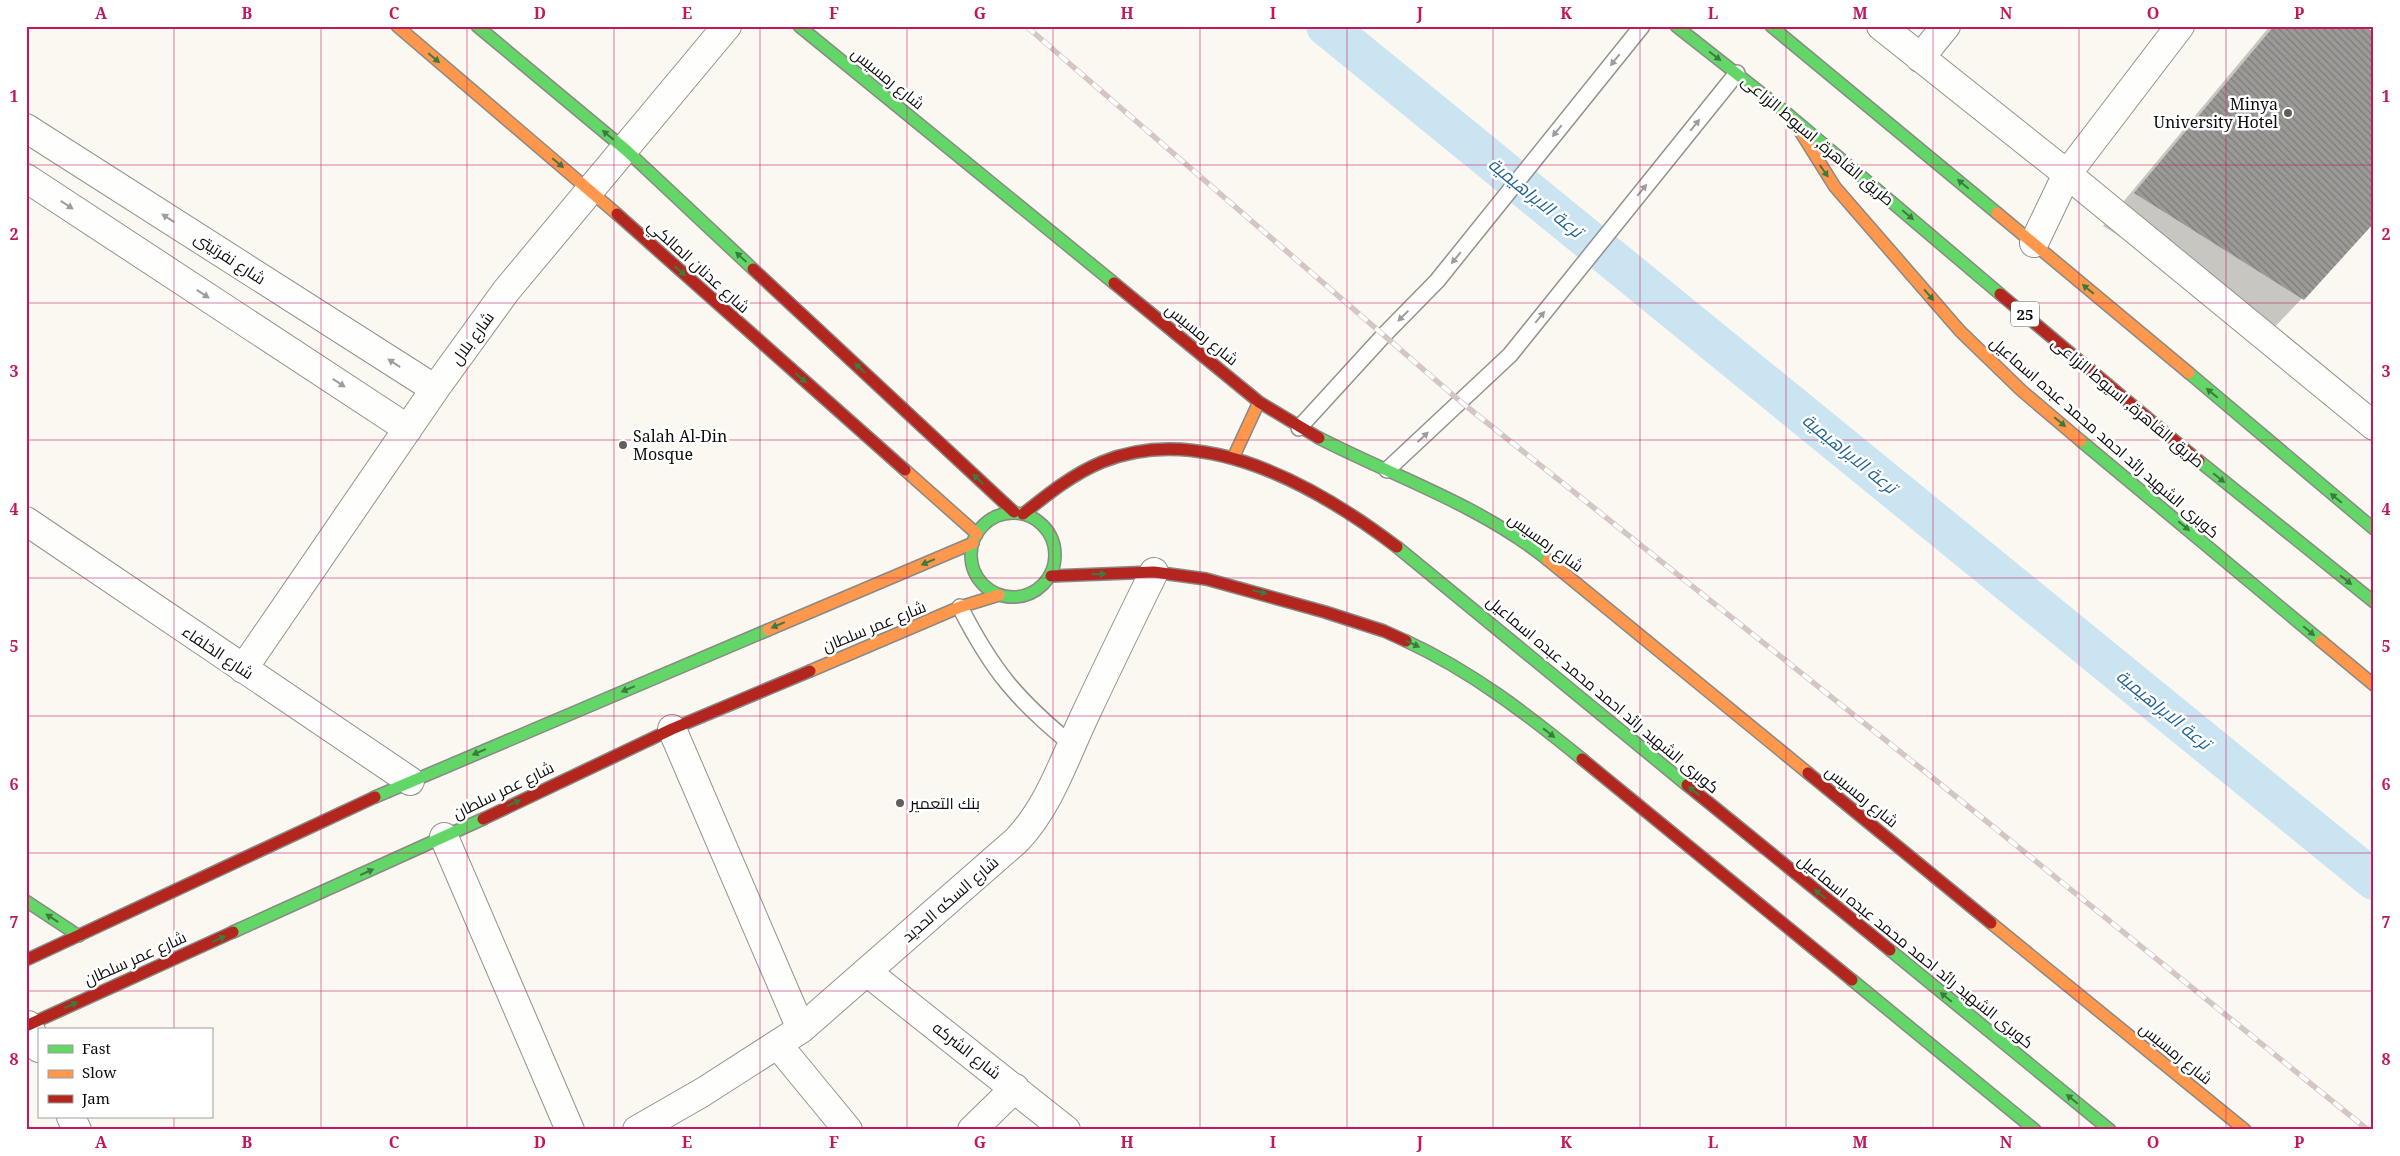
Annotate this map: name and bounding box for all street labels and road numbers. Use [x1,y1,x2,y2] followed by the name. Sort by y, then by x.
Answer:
[846,42,929,115] street label: شارع رمسيس
[1737,70,1899,210] street label: طريق القاهرة, اسيوط الزراعى
[641,214,755,320] street label: شارع عدنان المالكي
[189,227,270,290] street label: شارع نفرتيتى
[1160,298,1243,371] street label: شارع رمسيس
[2011,302,2039,326] road number: 25
[445,307,500,370] street label: شارع بلال
[1985,331,2225,543] street label: كوبرى الشهيد رائد احمد محمد عبده اسماعيل
[2047,332,2209,472] street label: طريق القاهرة, اسيوط الزراعى
[1503,507,1588,578] street label: شارع رمسيس
[1482,590,1724,798] street label: كوبرى الشهيد رائد احمد محمد عبده اسماعيل
[819,595,929,658] street label: شارع عمر سلطان
[177,620,258,685] street label: شارع الخلفاء
[449,756,558,825] street label: شارع عمر سلطان
[1820,760,1903,833] street label: شارع رمسيس
[1793,849,2039,1053] street label: كوبرى الشهيد رائد احمد محمد عبده اسماعيل
[897,851,1004,948] street label: شارع السكه الحديد
[80,926,190,991] street label: شارع عمر سلطان
[928,1016,1006,1085] street label: شارع الشركه
[2134,1017,2217,1090] street label: شارع رمسيس

